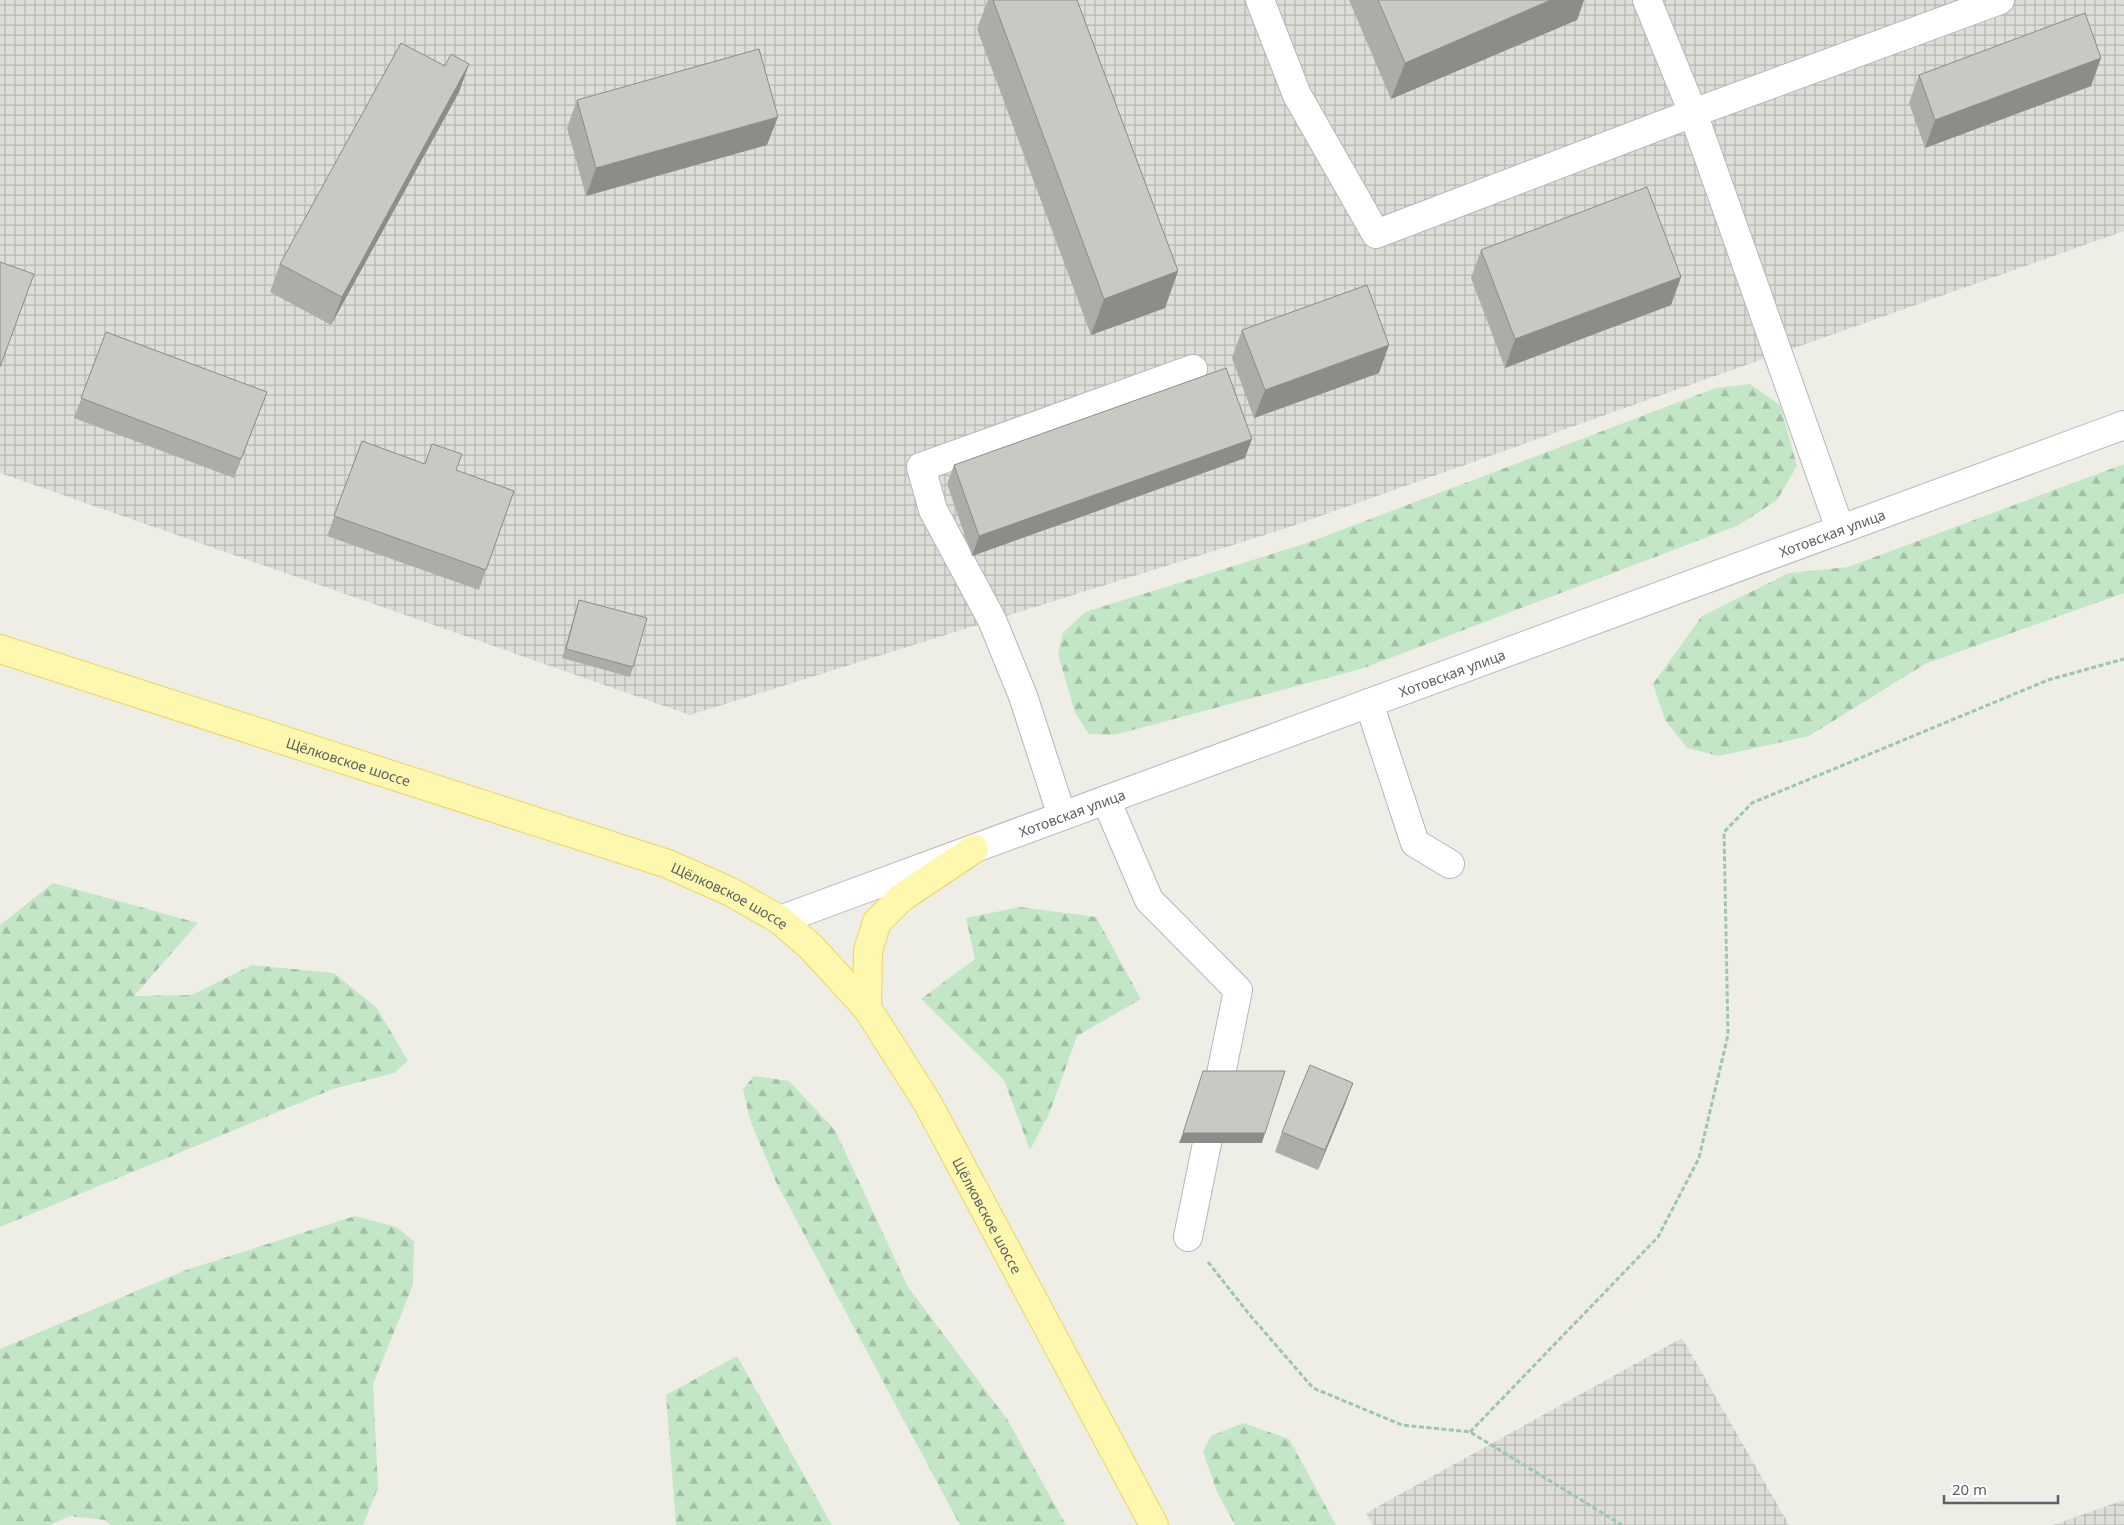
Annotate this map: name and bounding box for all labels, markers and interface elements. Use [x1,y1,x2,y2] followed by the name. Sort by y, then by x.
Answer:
[1776,504,1888,561] street label: Хотовская улица
[1396,644,1508,701] street label: Хотовская улица
[284,732,413,790] street label: Щёлковское шоссе
[1016,784,1128,841] street label: Хотовская улица
[668,857,793,933] street label: Щёлковское шоссе
[949,1154,1027,1277] street label: Щёлковское шоссе
[1944,1472,2058,1504] scale bar
[1952,1479,1987,1499] text: 20 m

